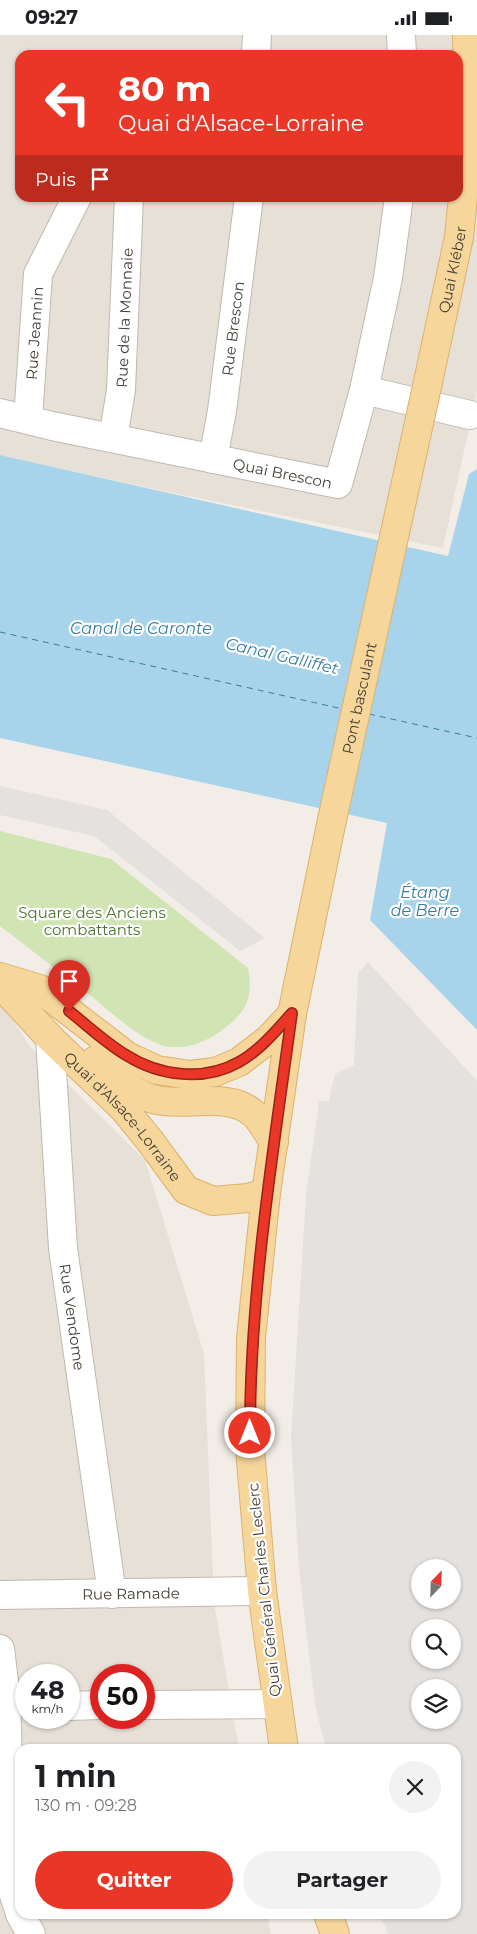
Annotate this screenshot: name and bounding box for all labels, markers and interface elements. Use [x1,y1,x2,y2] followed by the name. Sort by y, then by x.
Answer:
[25,6,78,29] text: 09:27
[118,67,212,110] text: 80 m
[35,70,100,135] icon: left
[118,110,364,137] text: Quai d'Alsace-Lorraine
[86,165,114,193] icon: arrive
[35,168,76,191] text: Puis
[433,225,470,315] street label: Quai Kléber
[112,247,136,388] street label: Rue de la Monnaie
[217,280,248,377] street label: Rue Brescon
[21,286,47,381] street label: Rue Jeannin
[231,453,334,492] street label: Quai Brescon
[70,619,212,638] water label: Canal de Caronte
[224,634,341,678] water label: Canal Galliffet
[337,640,380,756] street label: Pont basculant
[391,883,459,920] water label: Étang de Berre
[18,903,166,939] park label: Square des Anciens combattants
[48,960,90,1011] pin
[55,967,83,995] icon: arrive
[60,1047,186,1185] street label: Quai d'Alsace-Lorraine
[56,1262,90,1371] street label: Rue Vendome
[223,1406,275,1458] position arrow
[243,1482,285,1698] street label: Quai Général Charles Leclerc
[411,1559,461,1609] north arrow
[411,1559,461,1729] map controls
[82,1583,180,1603] street label: Rue Ramade
[411,1619,461,1669] button: search
[90,1664,155,1729] speed limit sign: 50
[31,1675,64,1705] text: 48
[411,1679,461,1729] button: layers
[31,1701,64,1716] text: km/h
[35,1758,116,1795] text: 1 min
[389,1761,441,1813] button: close
[35,1796,137,1815] text: 130 m · 09:28
[35,1851,233,1909] button: Quitter
[243,1851,441,1909] button: Partager

